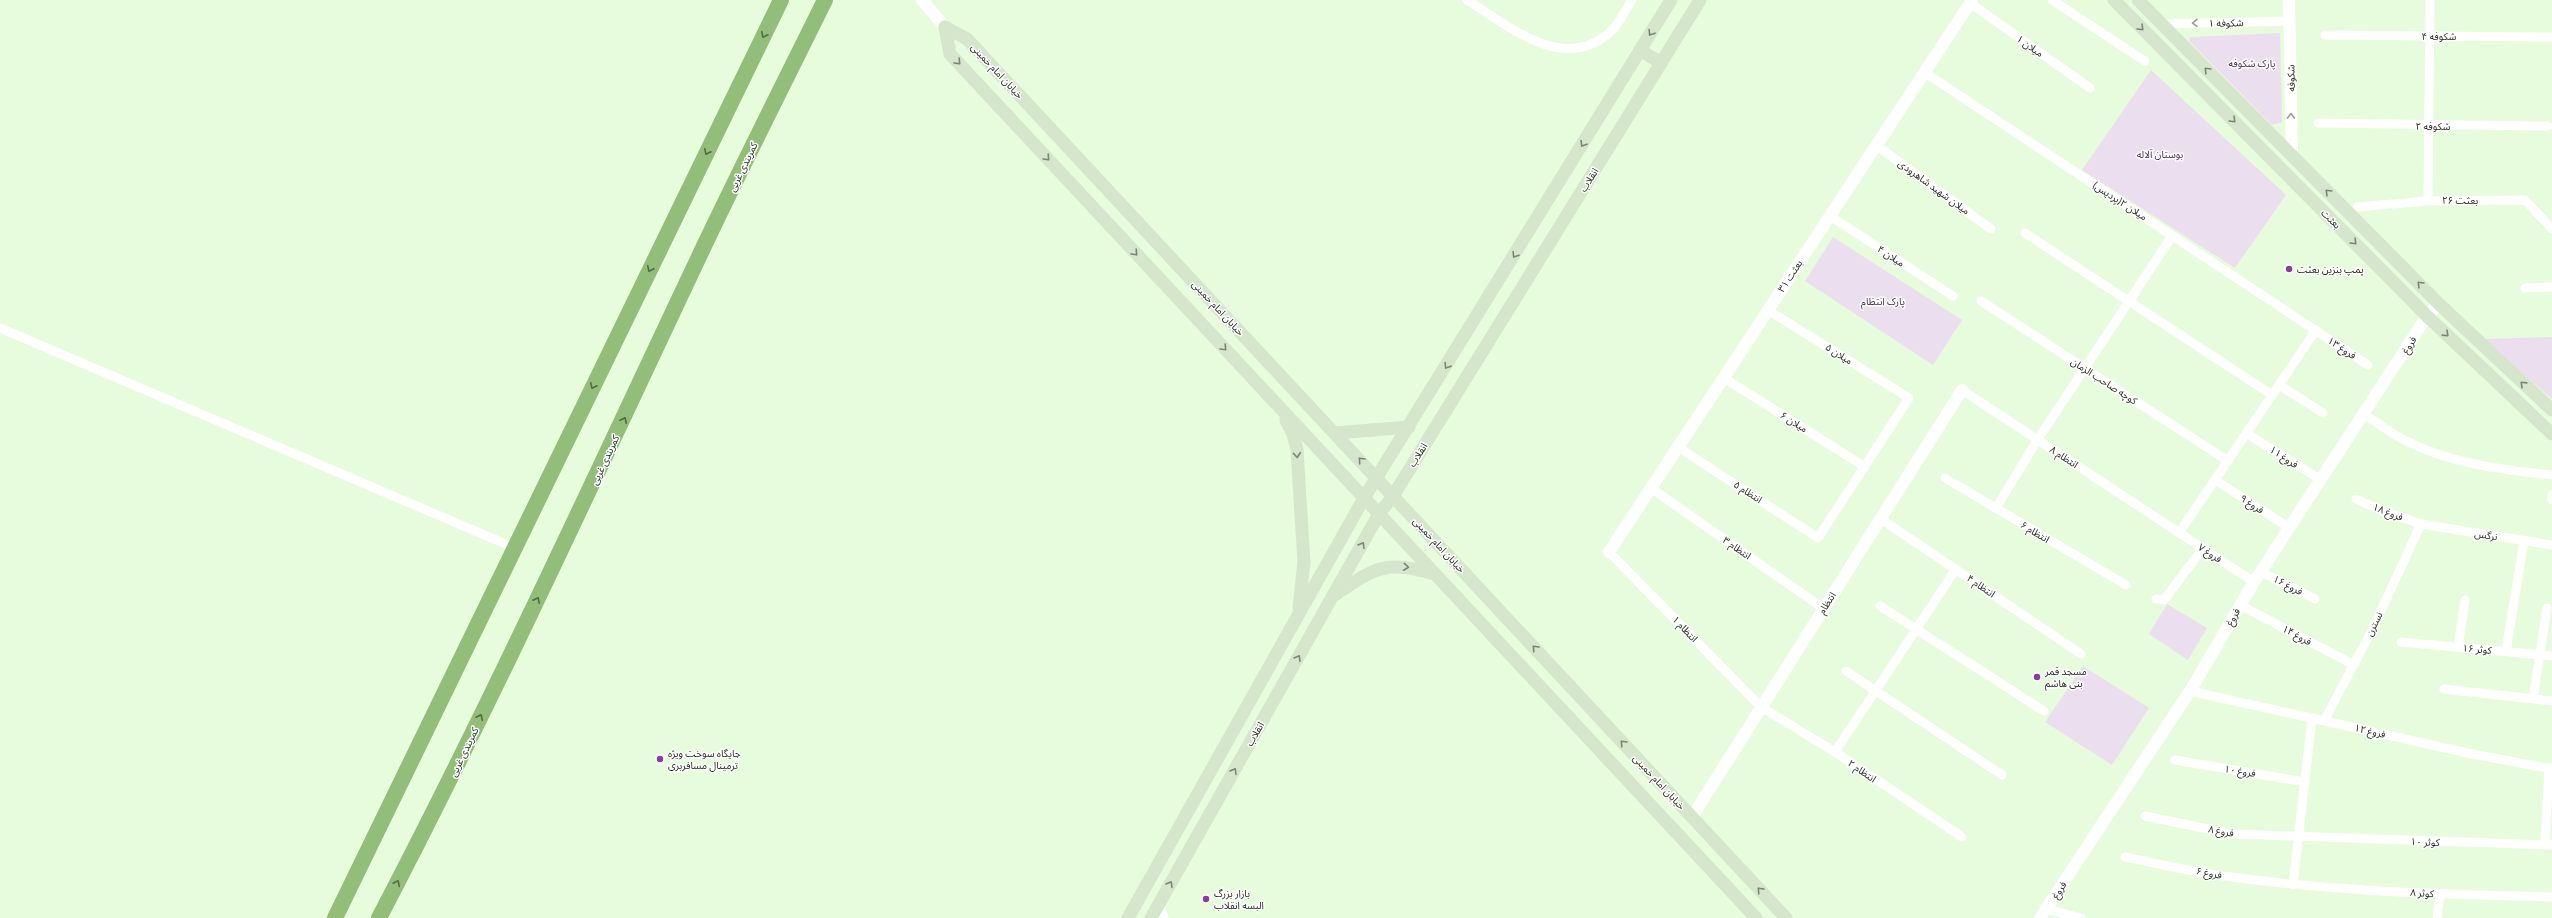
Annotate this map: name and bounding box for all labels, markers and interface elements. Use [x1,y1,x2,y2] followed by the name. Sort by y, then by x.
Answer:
[2208,15,2244,31] street label: شکوفه ۱
[2192,19,2198,28] one-way arrow
[2137,23,2144,31] one-way arrow
[1648,29,1655,36] one-way arrow
[2422,29,2457,44] street label: شکوفه ۴
[761,31,769,38] one-way arrow
[2014,31,2046,61] street label: میلان ۱
[967,40,1027,103] street label: خیابان امام خمینی
[2228,56,2276,71] park label: پارک شکوفه
[953,58,960,65] one-way arrow
[2283,64,2299,92] street label: شکوفه
[2204,67,2212,75] one-way arrow
[2287,113,2295,119] one-way arrow
[2228,115,2236,123] one-way arrow
[2416,119,2451,134] street label: شکوفه ۲
[725,139,762,194] street label: کمربندی غربی
[1580,140,1587,147] one-way arrow
[2137,147,2184,162] park label: بوستان آلاله
[704,148,712,155] one-way arrow
[1042,153,1049,160] one-way arrow
[1895,156,1973,218] street label: میلان شهید شاهرودی
[1576,165,1602,195] street label: انقلاب
[2090,178,2150,224] street label: میلان ۲(پردیس)
[2325,189,2333,197] one-way arrow
[2442,193,2478,208] street label: بعثت ۲۶
[2318,206,2344,232] street label: بعثت
[2349,237,2357,245] one-way arrow
[1874,242,1908,270] street label: میلان ۴
[1130,248,1137,255] one-way arrow
[1512,251,1519,258] one-way arrow
[1774,256,1806,295] street label: بعثت ۳۱
[2297,262,2364,277] place label: پمپ بنزین بعثت
[2284,264,2294,274] marker: پمپ بنزین بعثت
[647,265,655,272] one-way arrow
[1188,277,1248,340] street label: خیابان امام خمینی
[2417,281,2425,289] one-way arrow
[1861,294,1905,310] park label: پارک انتظام
[2441,329,2449,337] one-way arrow
[2325,333,2360,363] street label: فروغ ۱۳
[2398,333,2420,357] street label: فروغ
[1822,340,1856,368] street label: میلان ۵
[1219,343,1227,351] one-way arrow
[2068,354,2141,409] street label: کوچه صاحب الزمان
[1444,362,1451,369] one-way arrow
[2520,381,2528,389] one-way arrow
[591,382,598,389] one-way arrow
[1777,408,1811,436] street label: میلان ۶
[619,416,627,423] one-way arrow
[587,432,623,487] street label: کمربندی غربی
[1405,440,1431,470] street label: انقلاب
[2046,442,2081,473] street label: انتظام ۸
[2267,442,2302,472] street label: فروغ ۱۱
[1293,452,1302,458] one-way arrow
[1358,458,1365,465] one-way arrow
[1730,477,1765,508] street label: انتظام ۵
[2237,491,2267,518] street label: فروغ ۹
[2371,499,2406,525] street label: فروغ ۱۸
[1409,514,1469,577] street label: خیابان امام خمینی
[2017,517,2052,547] street label: انتظام ۶
[2473,526,2499,544] street label: نرگس
[1719,533,1754,564] street label: انتظام ۳
[2195,540,2225,567] street label: فروغ ۷
[1358,542,1365,549] one-way arrow
[1403,562,1409,571] one-way arrow
[1963,571,1998,602] street label: انتظام ۴
[2271,571,2306,599] street label: فروغ ۱۶
[1814,589,1840,618] street label: انتظام
[532,597,540,604] one-way arrow
[2222,605,2244,629] street label: فروغ
[2362,609,2387,639] street label: نسترن
[1668,612,1701,646] street label: انتظام ۱
[2280,621,2315,649] street label: فروغ ۱۴
[2462,640,2493,658] street label: کوثر ۱۶
[1532,645,1540,653] one-way arrow
[1293,655,1301,662] one-way arrow
[2044,664,2087,691] place label: مسجد قمر بنی هاشم
[2032,672,2042,682] marker: مسجد قمر بنی هاشم
[476,714,483,721] one-way arrow
[1242,719,1268,749] street label: انقلاب
[2353,720,2388,742] street label: فروغ ۱۲
[446,724,483,779] street label: کمربندی غربی
[1620,740,1628,748] one-way arrow
[668,746,741,773] place label: جایگاه سوخت ویژه ترمینال مسافربری
[1629,751,1689,814] street label: خیابان امام خمینی
[655,754,665,764] marker: جایگاه سوخت ویژه ترمینال مسافربری
[1844,756,1879,787] street label: انتظام ۲
[2223,761,2257,781] street label: فروغ ۱۰
[1229,768,1236,775] one-way arrow
[2207,821,2236,841] street label: فروغ ۸
[2410,834,2441,850] street label: کوثر ۱۰
[2195,863,2224,883] street label: فروغ ۶
[2048,878,2070,902] street label: فروغ
[393,880,400,888] one-way arrow
[1165,881,1172,888] one-way arrow
[2410,885,2435,901] street label: کوثر ۸
[1214,886,1264,913] place label: بازار بزرگ البسه انقلاب
[1757,887,1764,895] one-way arrow
[1201,894,1211,904] marker: بازار بزرگ البسه انقلاب

